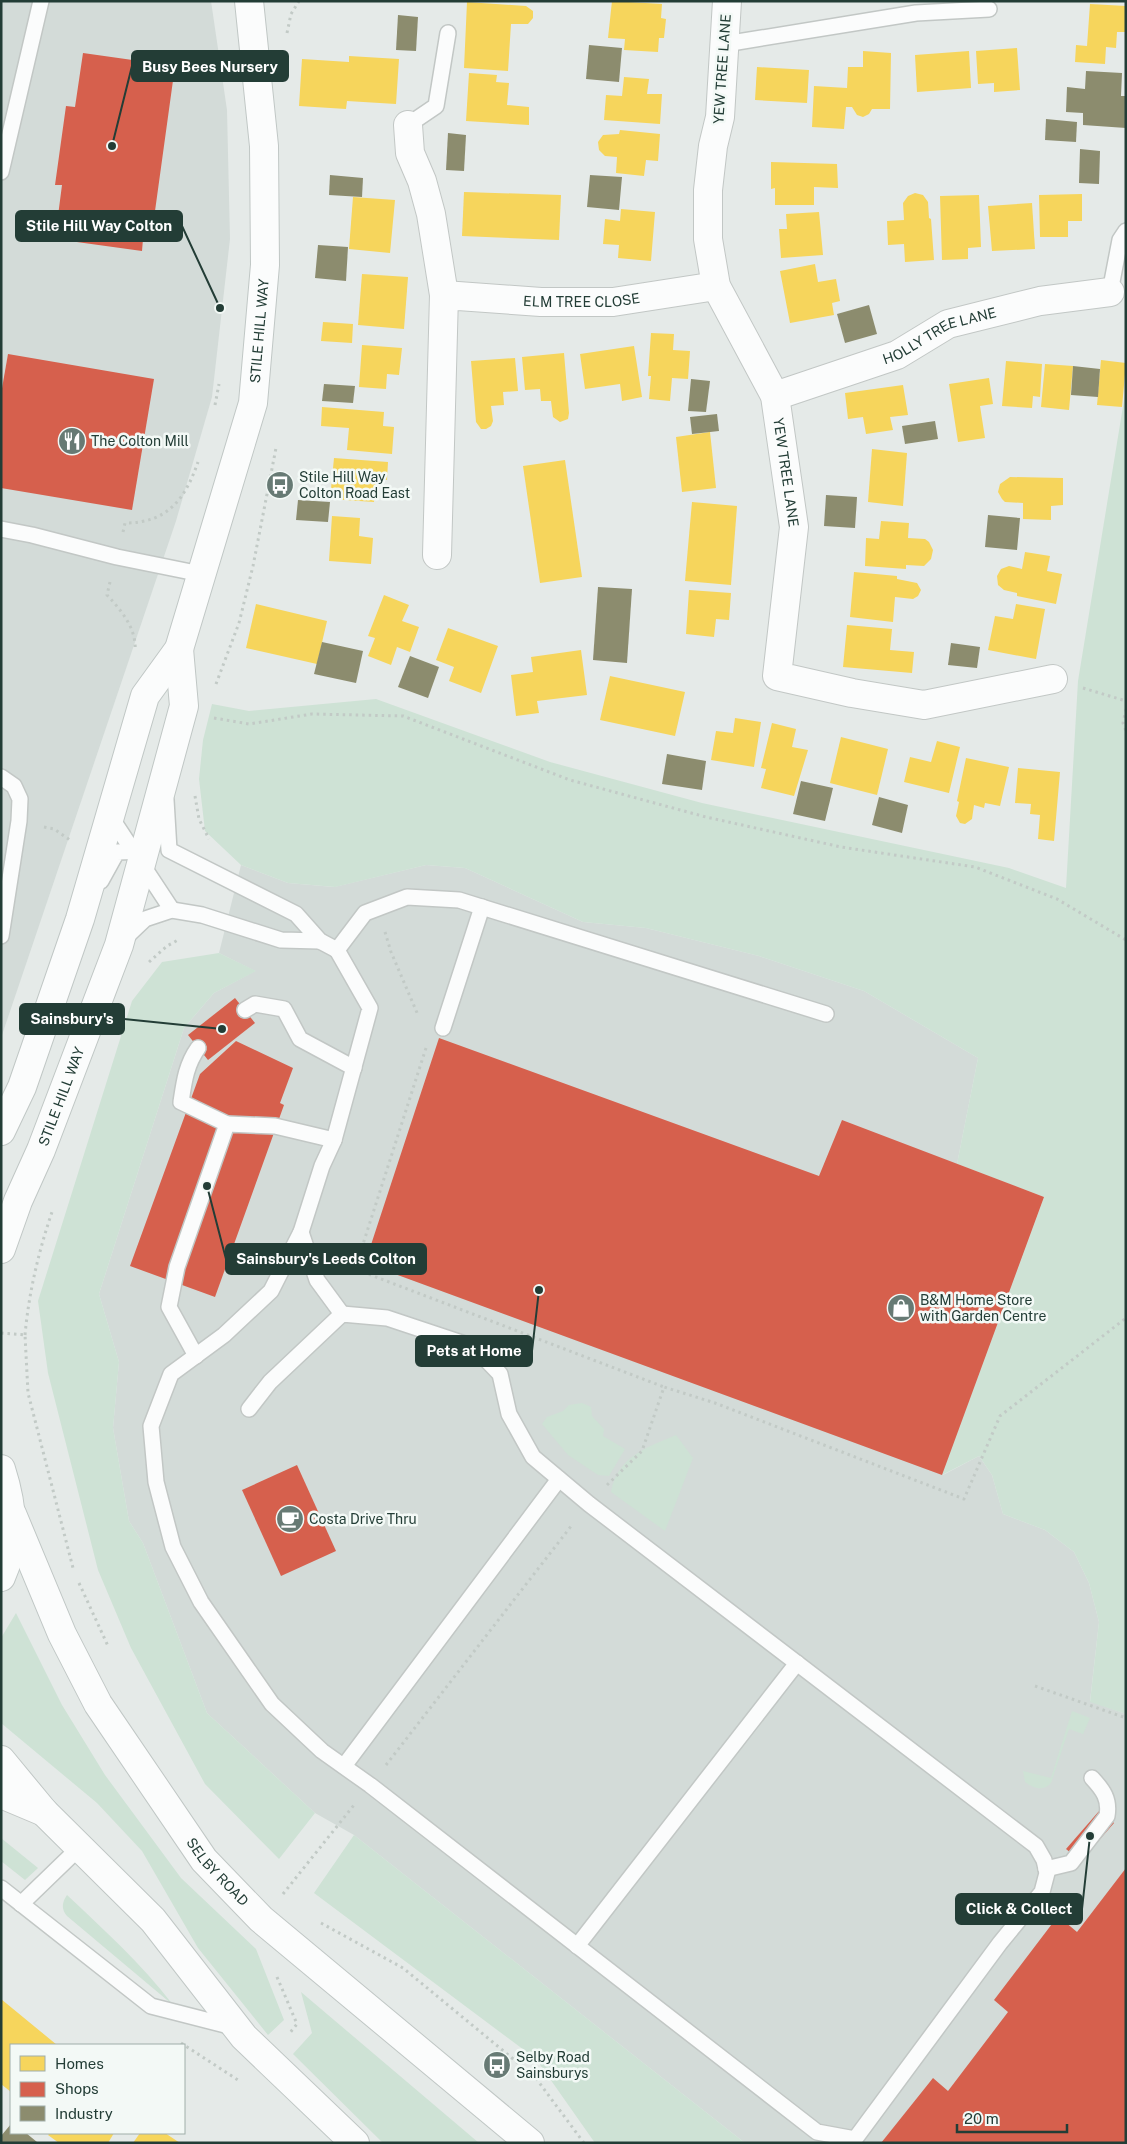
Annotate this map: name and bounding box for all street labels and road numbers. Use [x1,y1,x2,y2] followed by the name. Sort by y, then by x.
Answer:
[710,14,734,124] street label: YEW TREE LANE
[247,278,272,384] street label: STILE HILL WAY
[523,290,641,310] street label: ELM TREE CLOSE
[881,304,998,367] street label: HOLLY TREE LANE
[770,417,802,528] street label: YEW TREE LANE
[35,1044,88,1148] street label: STILE HILL WAY
[183,1835,252,1909] street label: SELBY ROAD

